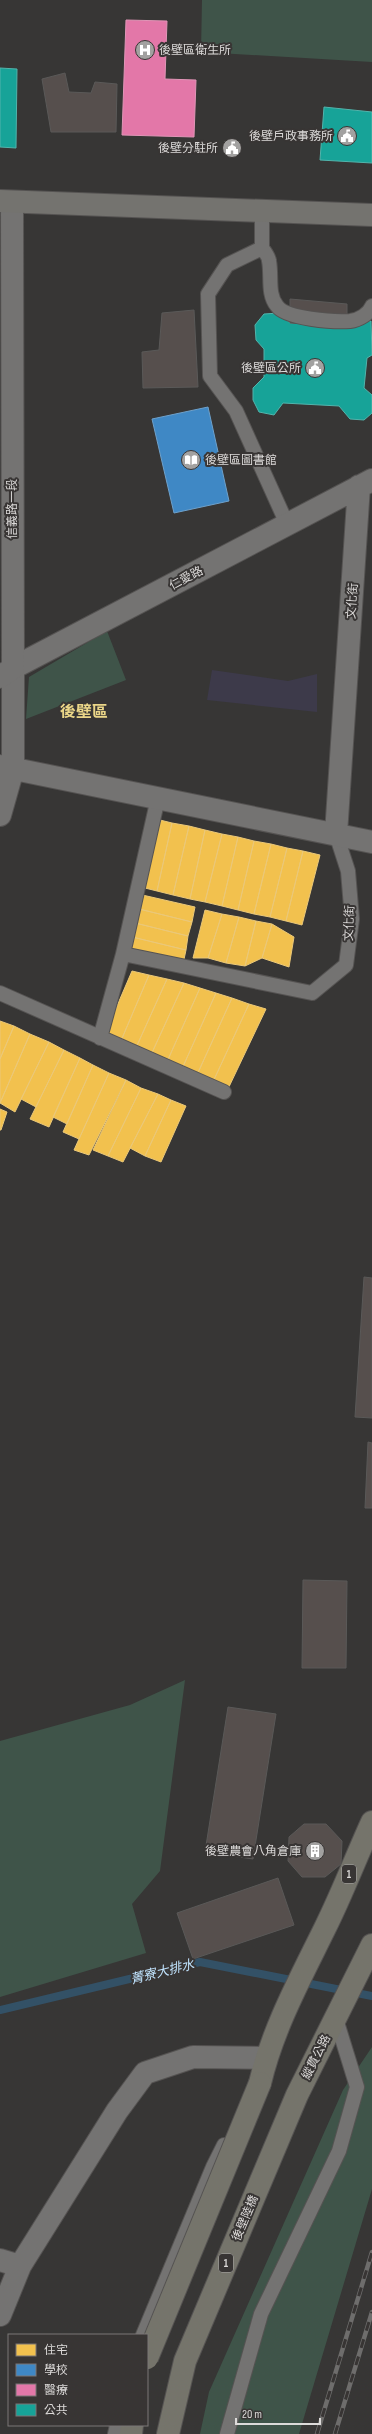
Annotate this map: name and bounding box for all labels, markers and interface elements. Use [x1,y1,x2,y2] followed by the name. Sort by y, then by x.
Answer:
[134,39,156,61] hospital icon: 後壁區衛生所
[159,43,231,58] place label: 後壁區衛生所
[336,125,358,147] public building icon: 後壁戶政事務所
[249,129,333,144] place label: 後壁戶政事務所
[221,137,243,159] public building icon: 後壁分駐所
[158,141,218,156] place label: 後壁分駐所
[304,357,326,379] public building icon: 後壁區公所
[241,361,301,376] place label: 後壁區公所
[180,449,202,471] library icon: 後壁區圖書館
[205,453,277,468] place label: 後壁區圖書館
[5,479,20,539] street label: 信義路一段
[167,563,206,594] street label: 仁愛路
[344,583,361,620] street label: 文化街
[60,703,108,722] district label: 後壁區
[341,905,358,941] street label: 文化街
[304,1840,326,1862] building icon: 後壁農會八角倉庫
[205,1844,301,1859] place label: 後壁農會八角倉庫
[342,1865,356,1883] road number: 1
[129,1956,197,1988] water label: 菁寮大排水
[299,2032,334,2082] street label: 縱貫公路
[229,2193,262,2243] street label: 後壁陸橋
[219,2254,233,2272] road number: 1
[8,2334,148,2426] legend
[44,2343,68,2358] text: 住宅
[44,2363,68,2378] text: 學校
[44,2383,68,2398] text: 醫療
[236,2400,320,2426] scale bar
[44,2403,68,2418] text: 公共
[242,2407,262,2422] text: 20 m

